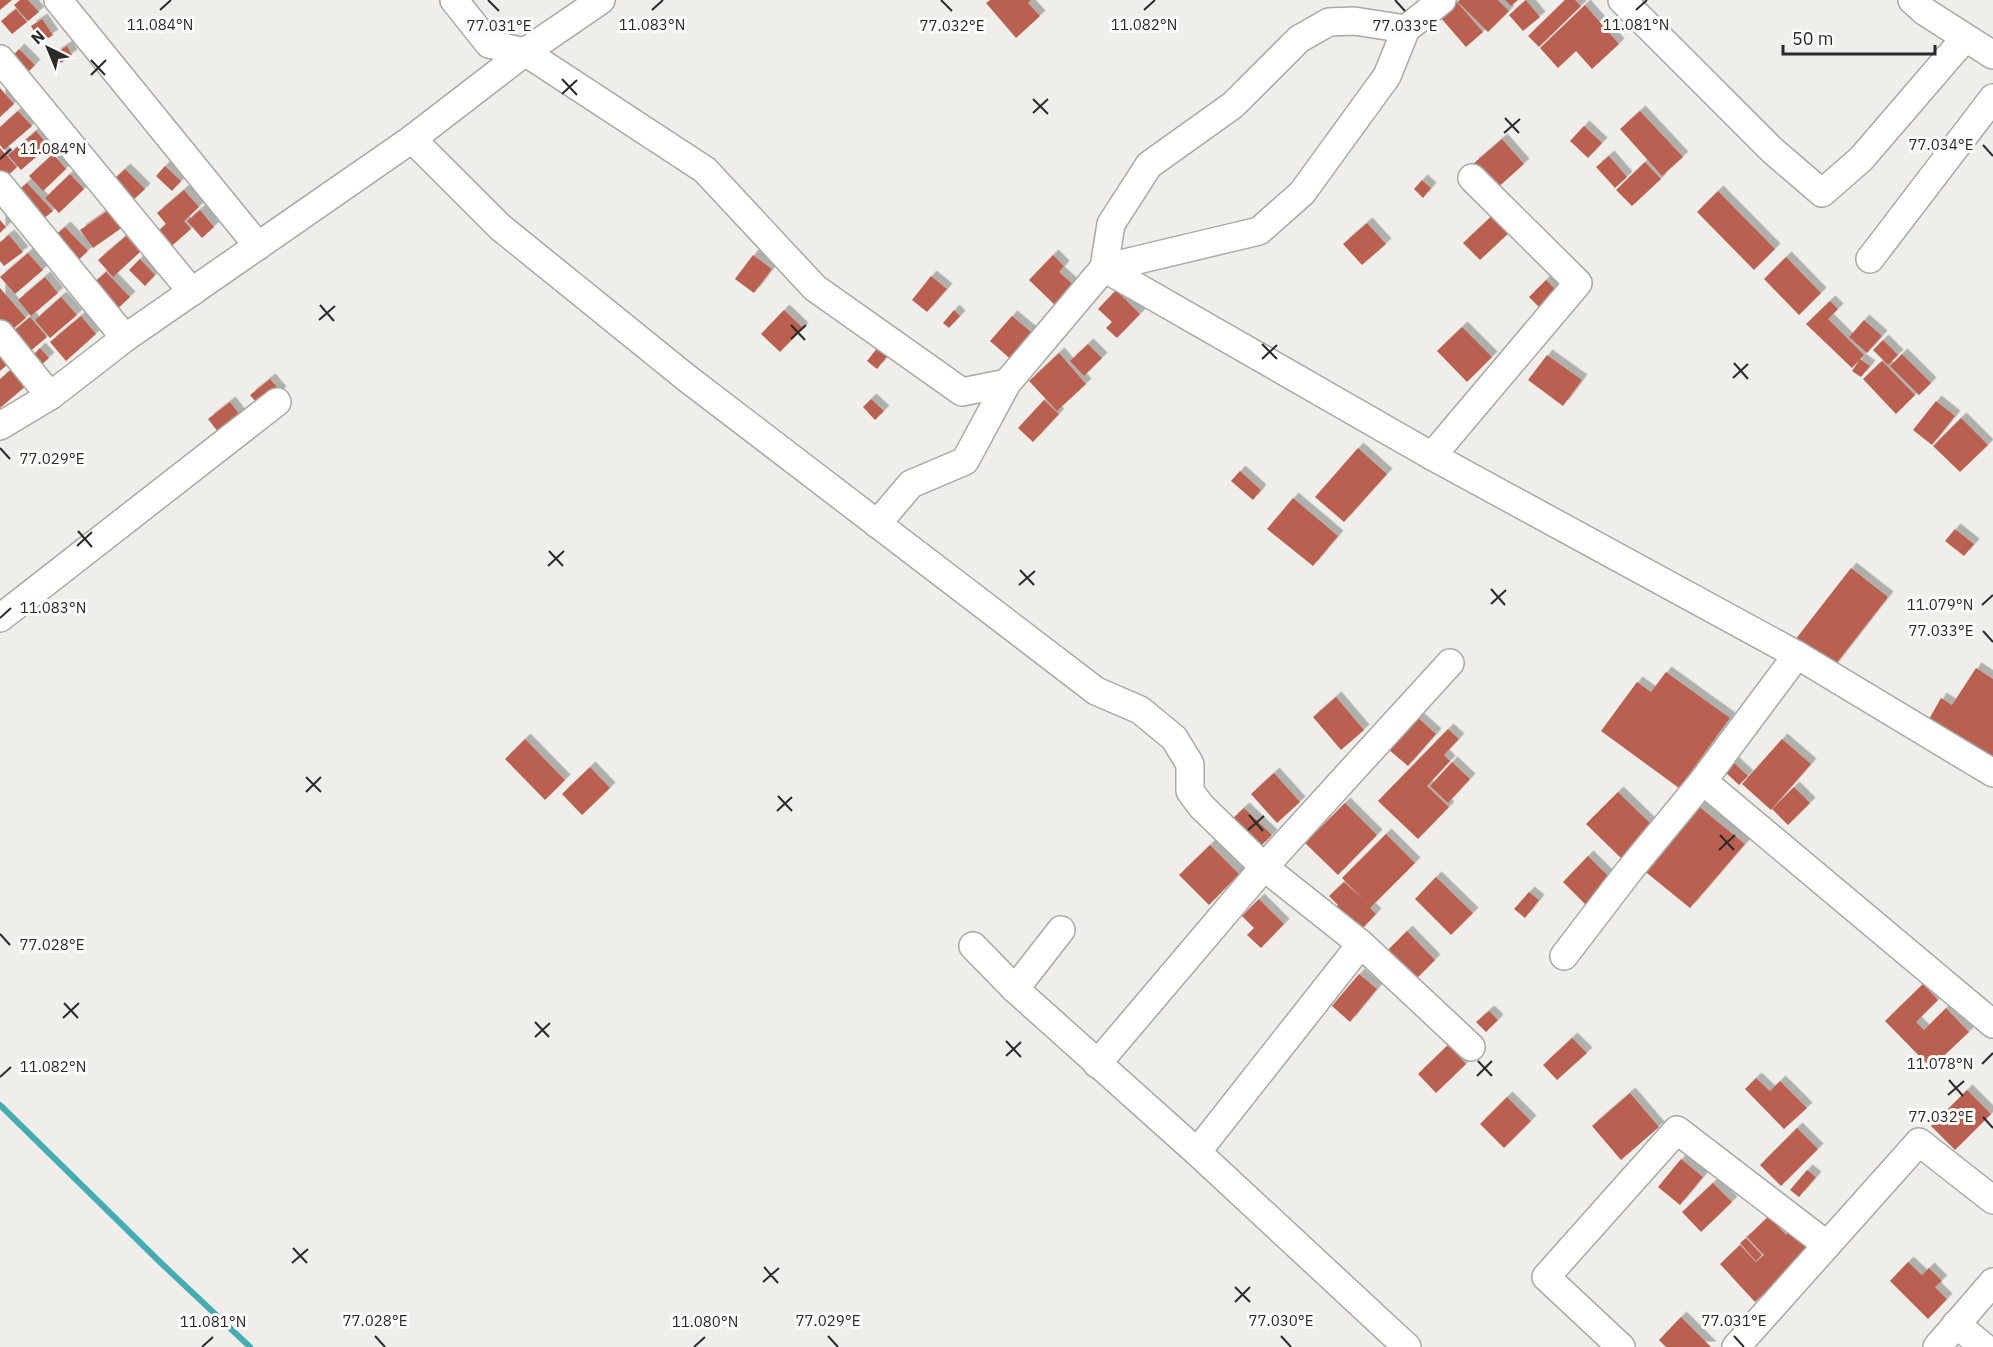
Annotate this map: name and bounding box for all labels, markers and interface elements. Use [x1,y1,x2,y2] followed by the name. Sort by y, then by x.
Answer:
[127,15,193,34] text: 11.084°N
[619,15,685,34] text: 11.083°N
[1111,15,1177,34] text: 11.082°N
[1603,15,1669,34] text: 11.081°N
[467,16,531,35] text: 77.031°E
[920,16,984,35] text: 77.032°E
[1373,16,1437,35] text: 77.033°E
[18,18,78,78] north arrow
[1783,18,1934,56] scale bar
[27,26,49,48] text: N
[1792,27,1834,50] text: 50 m
[1909,135,1973,154] text: 77.034°E
[20,139,86,158] text: 11.084°N
[20,449,84,468] text: 77.029°E
[1907,595,1973,614] text: 11.079°N
[20,598,86,617] text: 11.083°N
[1909,621,1973,640] text: 77.033°E
[20,935,84,954] text: 77.028°E
[1907,1054,1973,1073] text: 11.078°N
[20,1057,86,1076] text: 11.082°N
[1909,1107,1973,1126] text: 77.032°E
[343,1311,407,1330] text: 77.028°E
[796,1311,860,1330] text: 77.029°E
[1249,1311,1313,1330] text: 77.030°E
[1702,1311,1766,1330] text: 77.031°E
[180,1312,246,1331] text: 11.081°N
[672,1312,738,1331] text: 11.080°N

